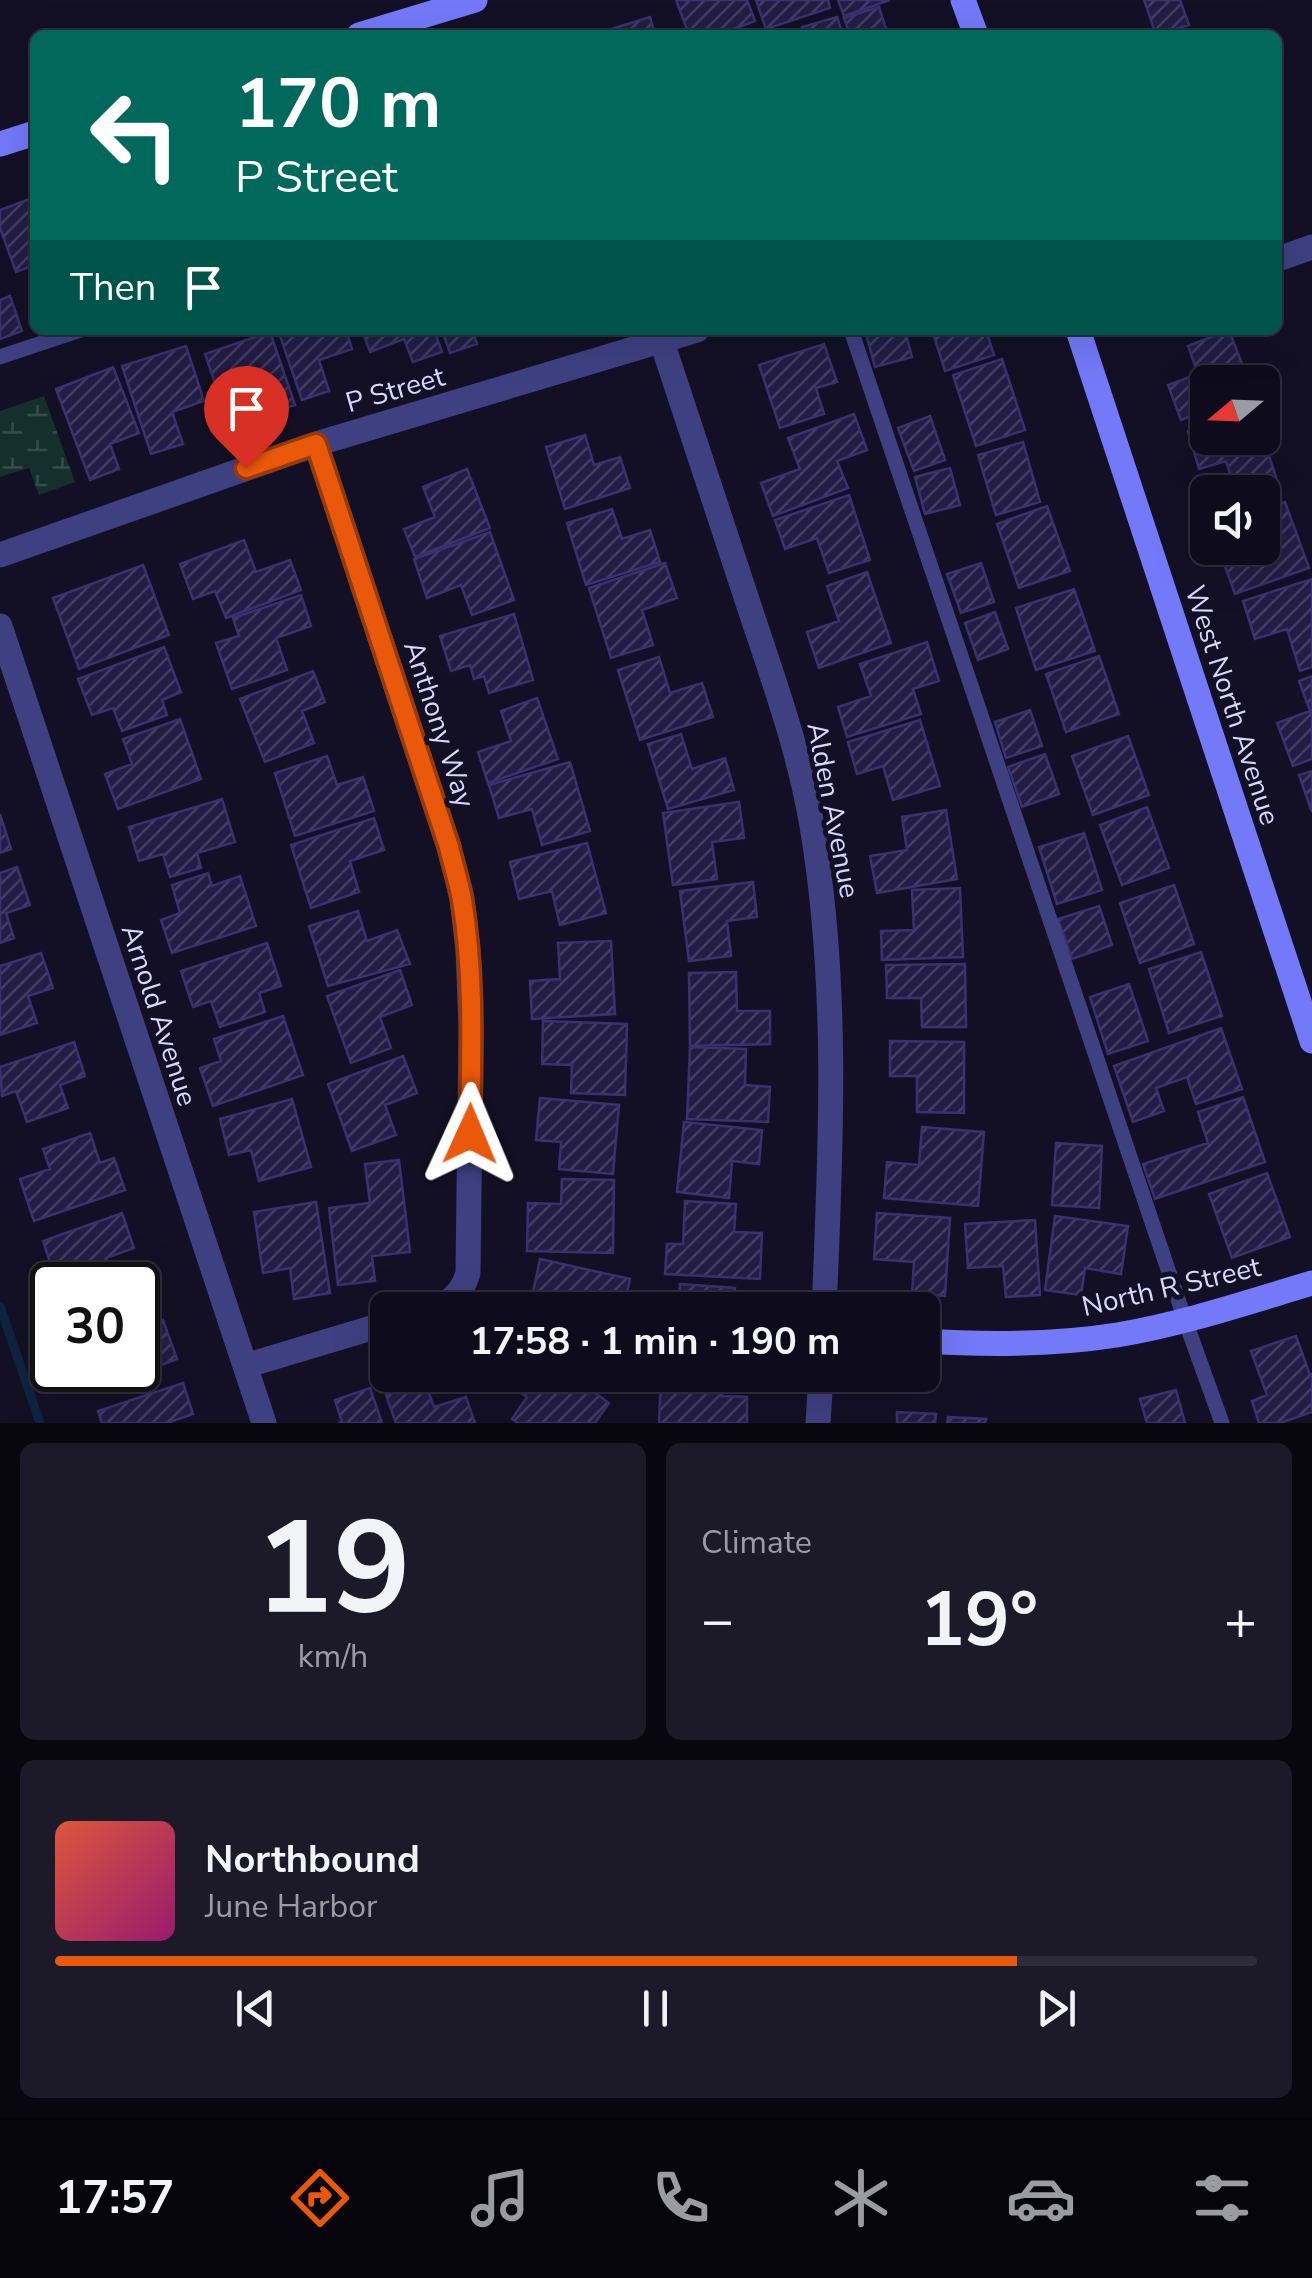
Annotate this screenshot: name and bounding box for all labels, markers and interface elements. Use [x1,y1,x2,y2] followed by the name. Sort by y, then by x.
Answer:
[235,56,441,152] text: 170 m
[70,70,200,200] icon: left
[235,147,398,208] text: P Street
[176,260,231,315] icon: arrive
[70,262,156,313] text: Then
[341,358,449,422] street label: P Street
[1190,365,1280,455] north arrow
[1190,365,1280,565] map controls
[204,366,289,469] pin
[219,381,274,436] icon: arrive
[1190,475,1280,565] button: sound
[1175,581,1289,830] street label: West North Avenue
[394,636,484,813] street label: Anthony Way
[797,719,869,901] street label: Alden Avenue
[112,920,206,1111] street label: Arnold Avenue
[418,1082,522,1186] position arrow
[1078,1248,1264,1326] street label: North R Street
[30,1262,160,1392] speed limit sign: 30
[470,1316,840,1367] text: 17:58 · 1 min · 190 m
[255,1481,411,1658] text: 19
[701,1521,812,1564] text: Climate
[920,1569,1038,1671] text: 19°
[701,1583,734,1658] text: −
[1224,1583,1257,1658] text: +
[298,1635,368,1678] text: km/h
[205,1834,420,1885] text: Northbound
[205,1885,377,1928] text: June Harbor
[228,1981,283,2036] icon: previous
[628,1981,683,2036] icon: pause
[1029,1981,1084,2036] icon: next
[285,2163,355,2233] icon: directions
[465,2163,535,2233] icon: music
[646,2163,716,2233] icon: phone
[826,2163,896,2233] icon: climate
[1006,2163,1076,2233] icon: car
[1187,2163,1257,2233] icon: filters
[55,2168,174,2229] text: 17:57

